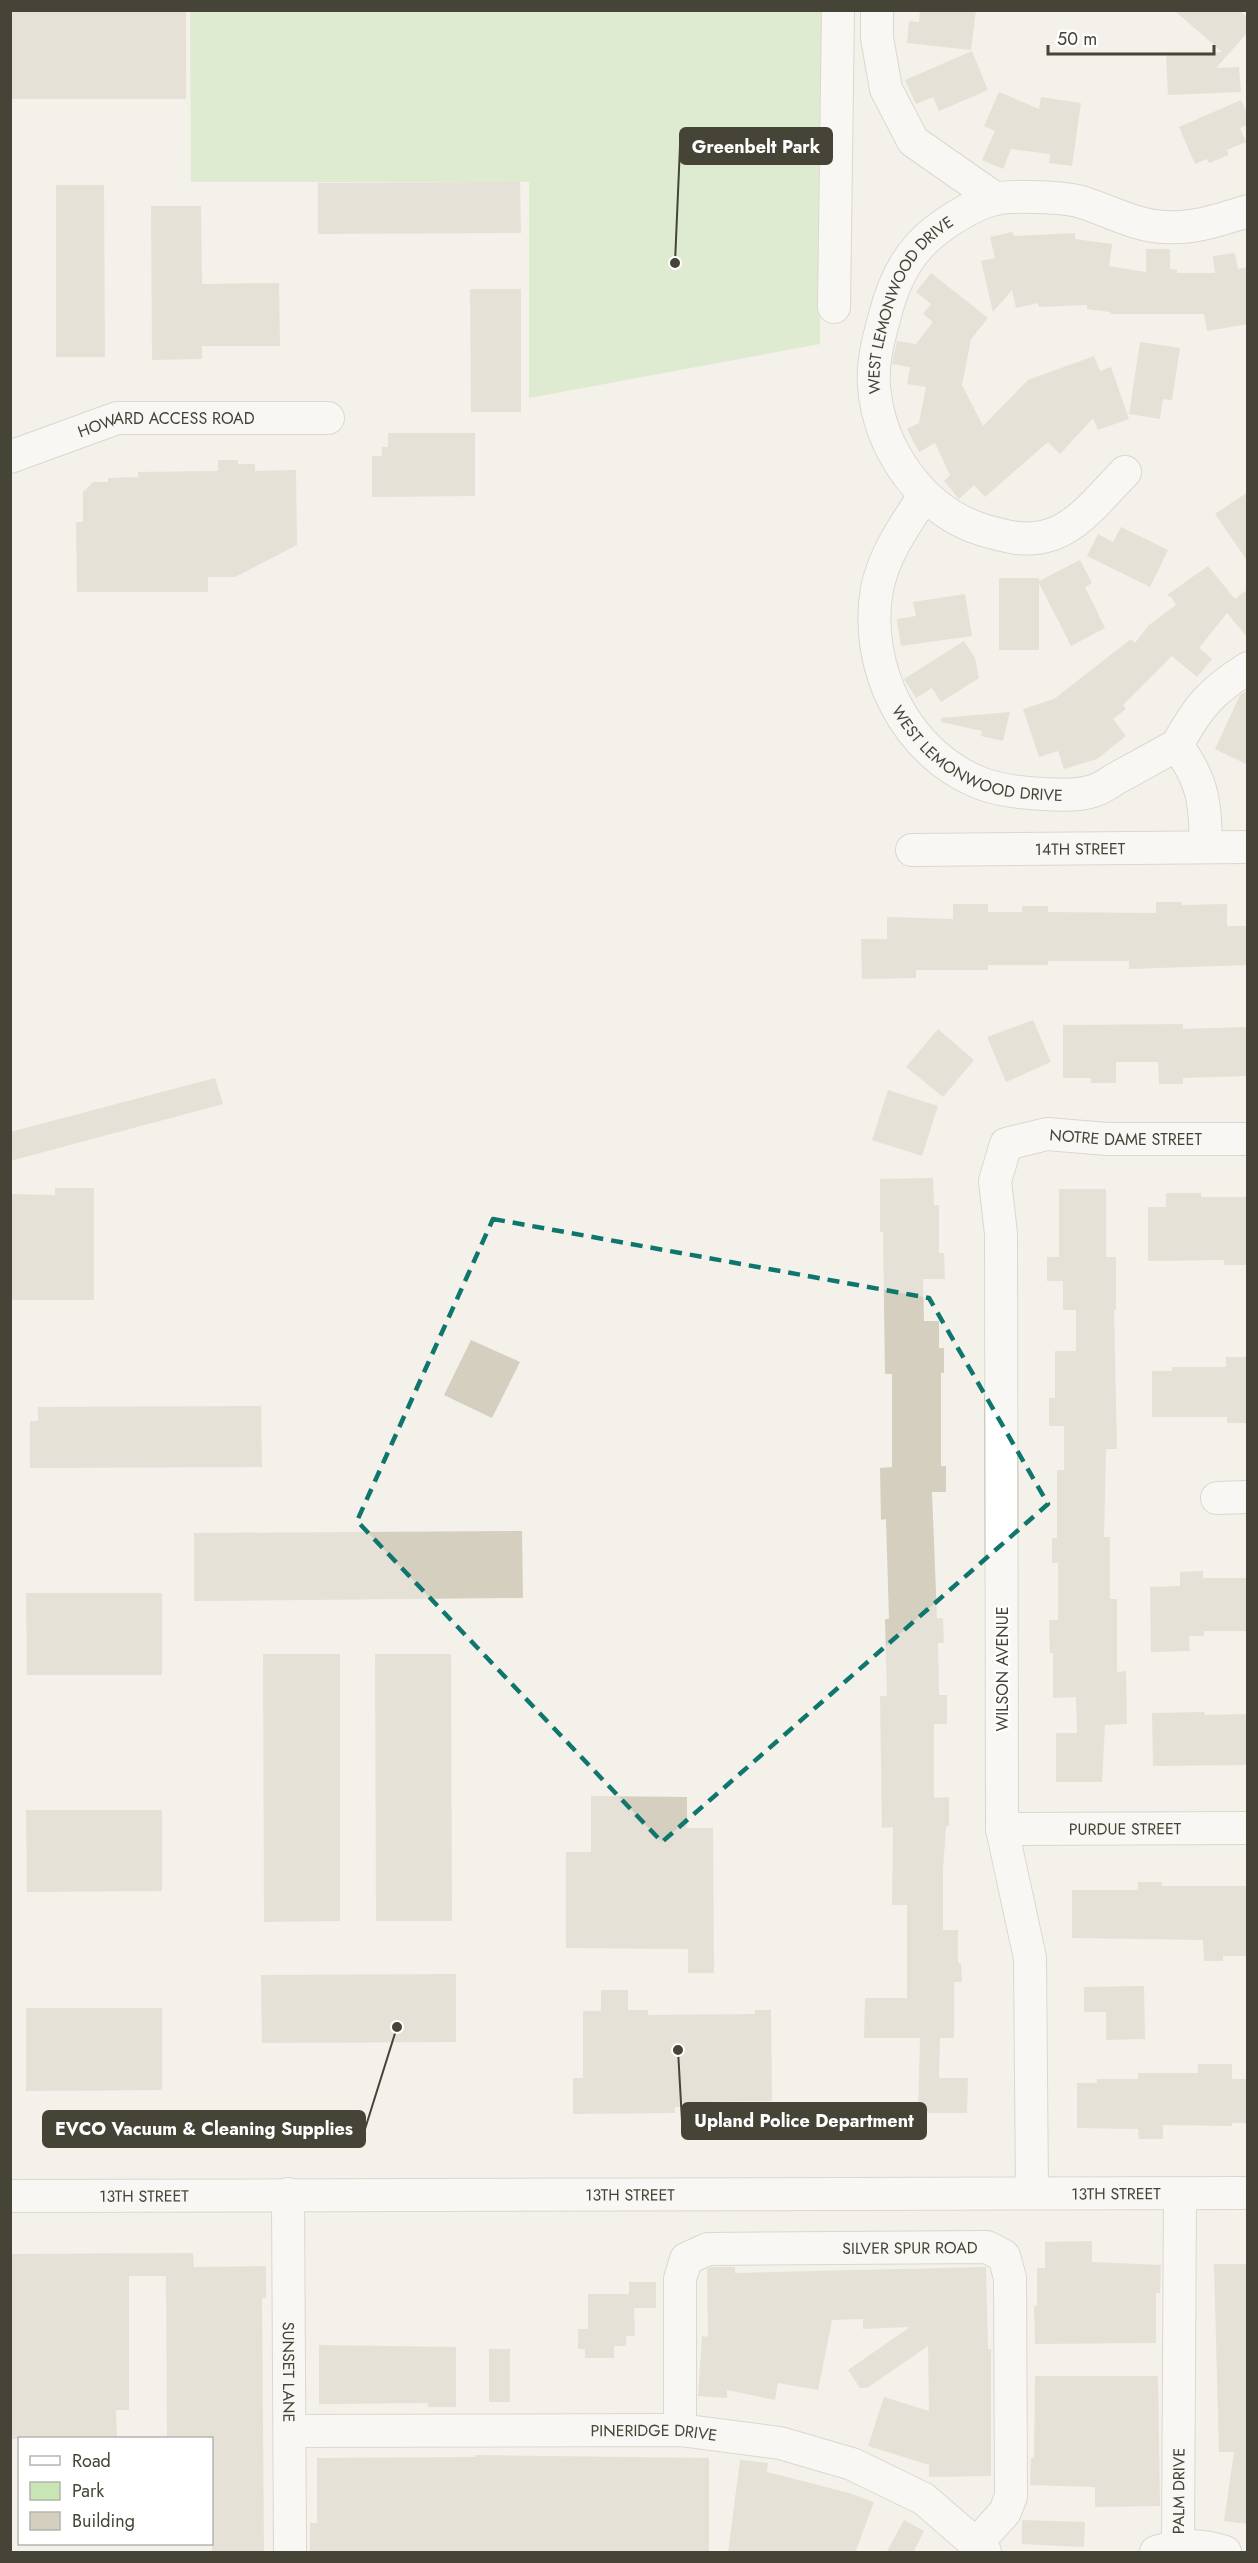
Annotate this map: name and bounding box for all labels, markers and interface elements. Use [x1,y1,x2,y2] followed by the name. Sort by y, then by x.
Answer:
[1048,18,1214,56] scale bar
[1057,26,1097,52] text: 50 m
[680,128,832,164] callout: Greenbelt Park
[692,134,821,160] text: Greenbelt Park
[862,211,958,395] street label: WEST LEMONWOOD DRIVE
[74,407,255,443] street label: HOWARD ACCESS ROAD
[886,701,1063,807] street label: WEST LEMONWOOD DRIVE
[1035,837,1126,861] street label: 14TH STREET
[1049,1123,1202,1151] street label: NOTRE DAME STREET
[991,1606,1014,1732] street label: WILSON AVENUE
[1069,1817,1182,1841] street label: PURDUE STREET
[682,2103,926,2139] callout: Upland Police Department
[694,2108,914,2134] text: Upland Police Department
[43,2111,365,2147] callout: EVCO Vacuum & Cleaning Supplies
[55,2116,353,2142] text: EVCO Vacuum & Cleaning Supplies
[1071,2182,1161,2205] street label: 13TH STREET
[585,2183,675,2207] street label: 13TH STREET
[99,2185,189,2208] street label: 13TH STREET
[842,2236,978,2260] street label: SILVER SPUR ROAD
[277,2322,300,2422] street label: SUNSET LANE
[591,2419,719,2447] street label: PINERIDGE DRIVE
[18,2437,213,2545] legend
[72,2448,111,2474] text: Road
[1167,2448,1191,2534] street label: PALM DRIVE
[72,2478,104,2504] text: Park
[72,2508,135,2534] text: Building

